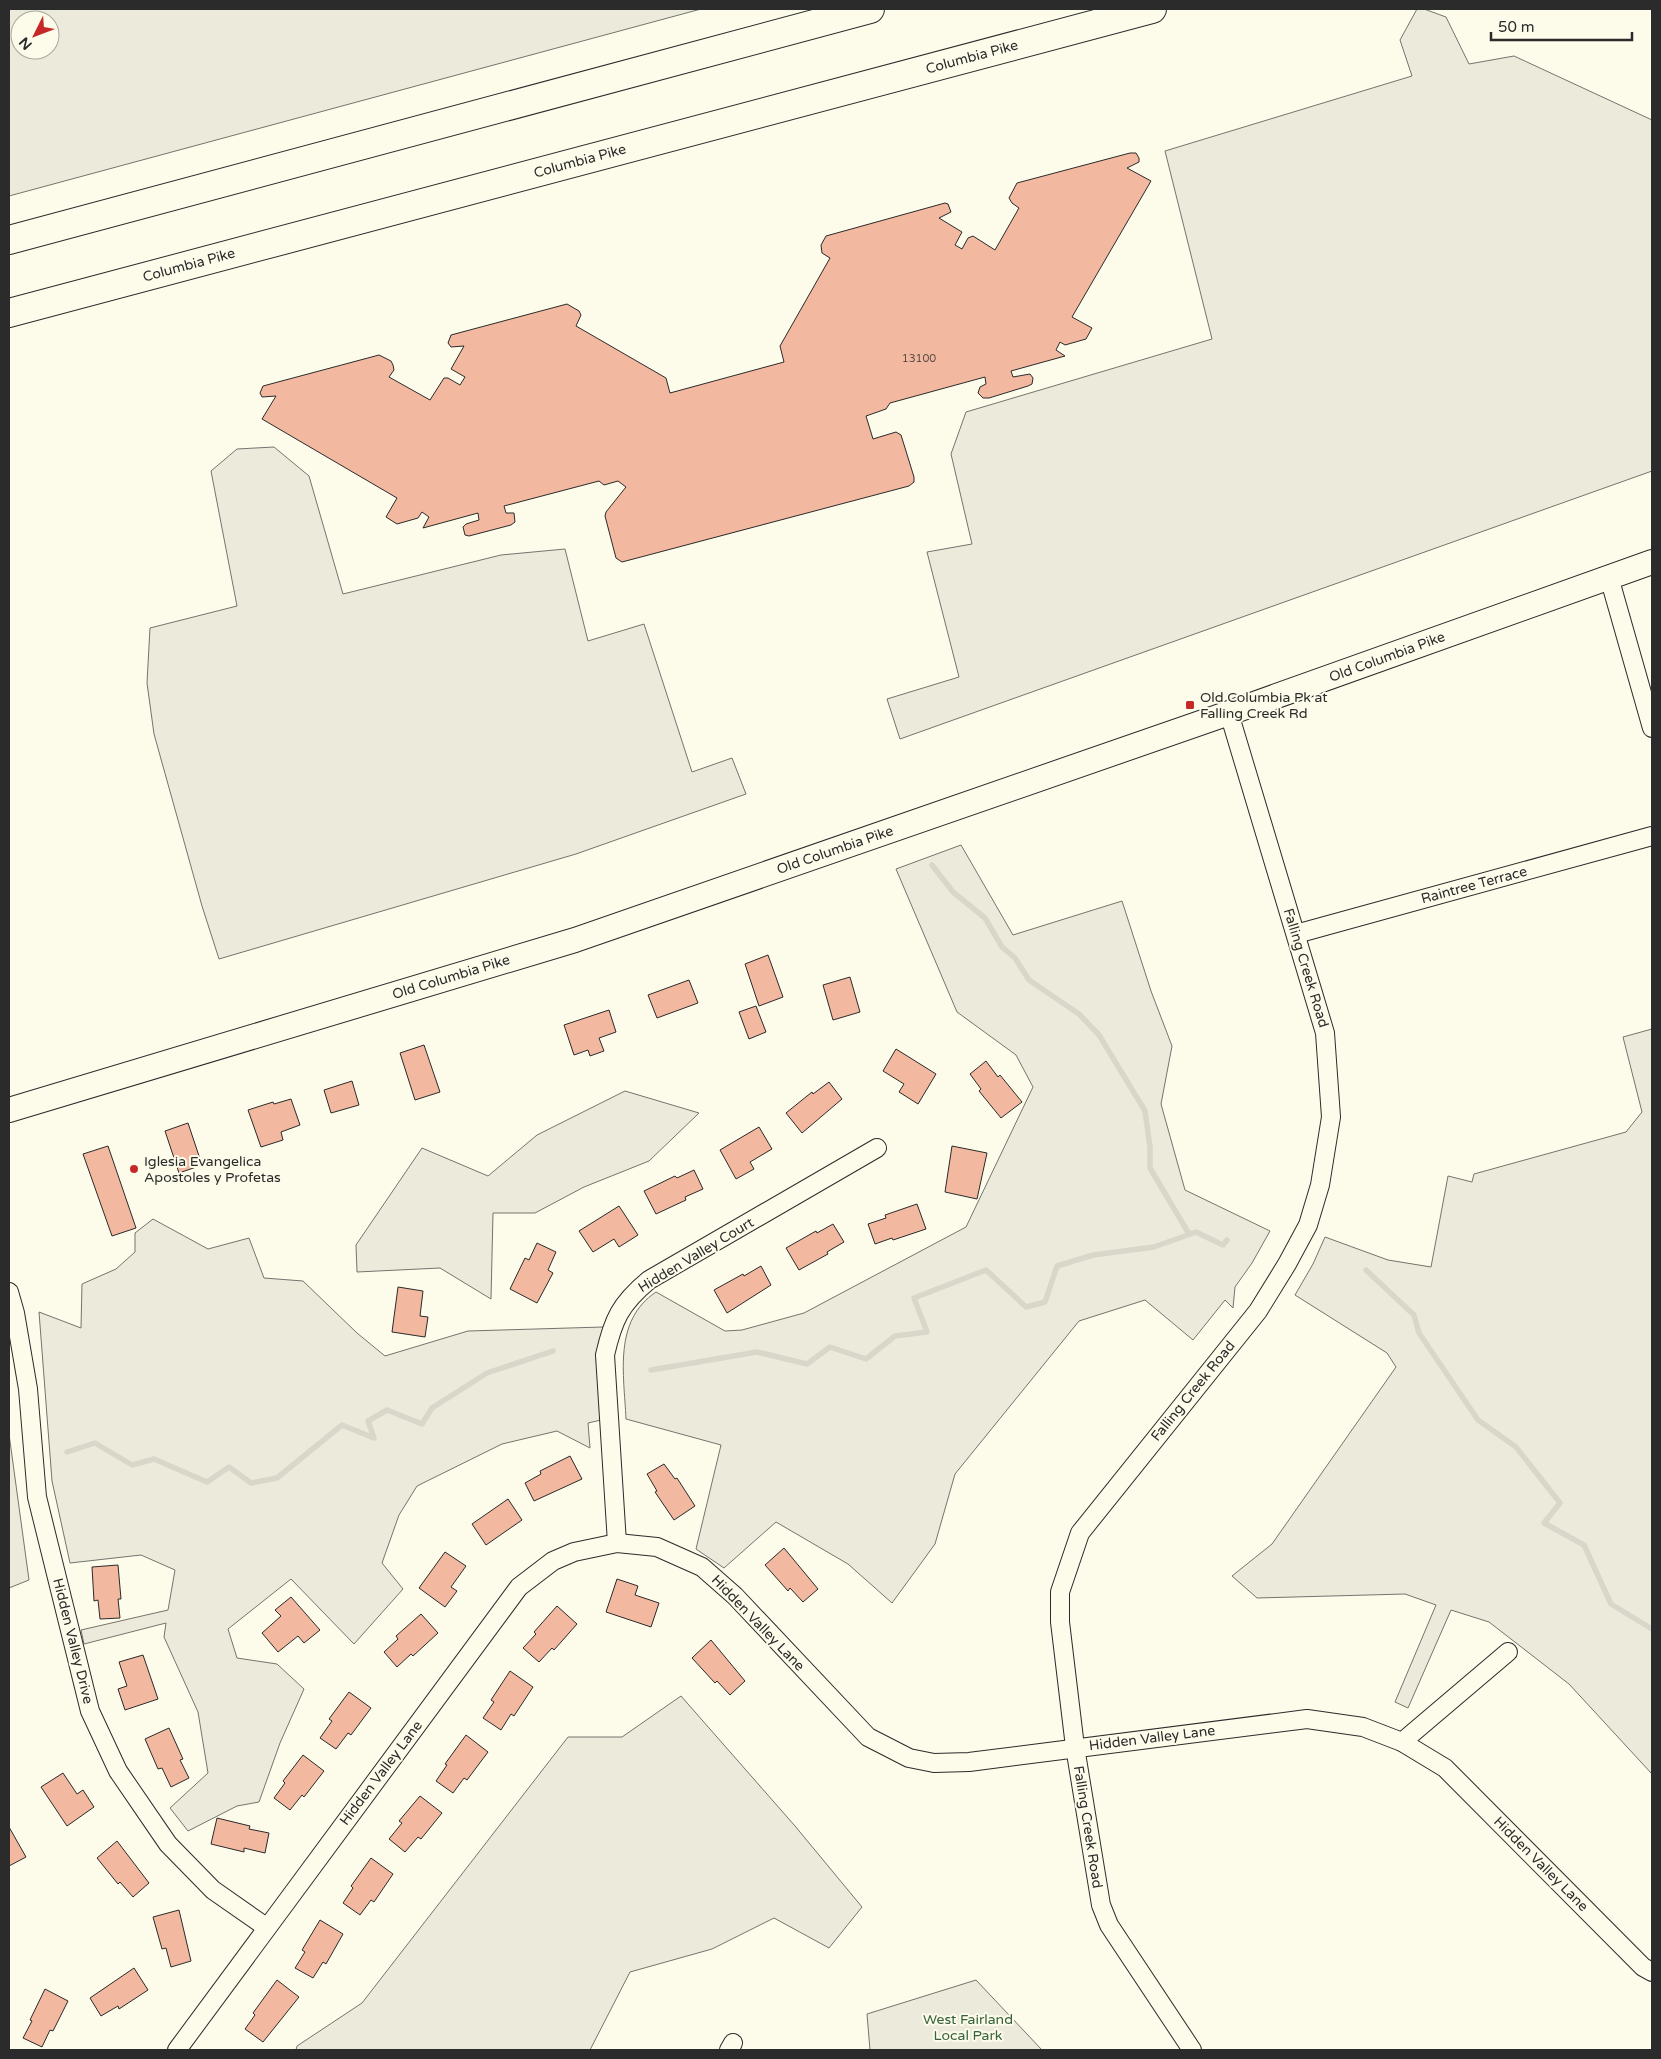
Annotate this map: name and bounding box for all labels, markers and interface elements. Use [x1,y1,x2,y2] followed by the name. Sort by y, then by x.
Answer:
[10,10,60,60] north arrow
[1491,10,1632,42] scale bar
[1498,18,1535,36] text: 50 m
[16,33,36,53] text: N
[924,36,1020,77] street label: Columbia Pike
[532,140,628,181] street label: Columbia Pike
[141,244,237,285] street label: Columbia Pike
[902,352,936,365] house number: 13100
[1327,628,1447,686] street label: Old Columbia Pike
[1200,689,1328,722] place label: Old Columbia Pk at Falling Creek Rd
[1184,699,1196,711] marker: Old Columbia Pk at Falling Creek Rd
[774,822,896,878] street label: Old Columbia Pike
[1419,863,1529,907] street label: Raintree Terrace
[1280,906,1332,1030] street label: Falling Creek Road
[390,951,512,1003] street label: Old Columbia Pike
[144,1153,281,1186] place label: Iglesia Evangelica Apostoles y Profetas
[128,1163,140,1175] marker: Iglesia Evangelica Apostoles y Profetas
[635,1213,757,1296] street label: Hidden Valley Court
[1147,1338,1239,1444] street label: Falling Creek Road
[708,1571,808,1675] street label: Hidden Valley Lane
[49,1576,97,1706] street label: Hidden Valley Drive
[336,1717,426,1829] street label: Hidden Valley Lane
[1088,1722,1216,1754] street label: Hidden Valley Lane
[1070,1765,1106,1889] street label: Falling Creek Road
[1490,1813,1592,1915] street label: Hidden Valley Lane
[923,2011,1013,2044] park label: West Fairland Local Park

